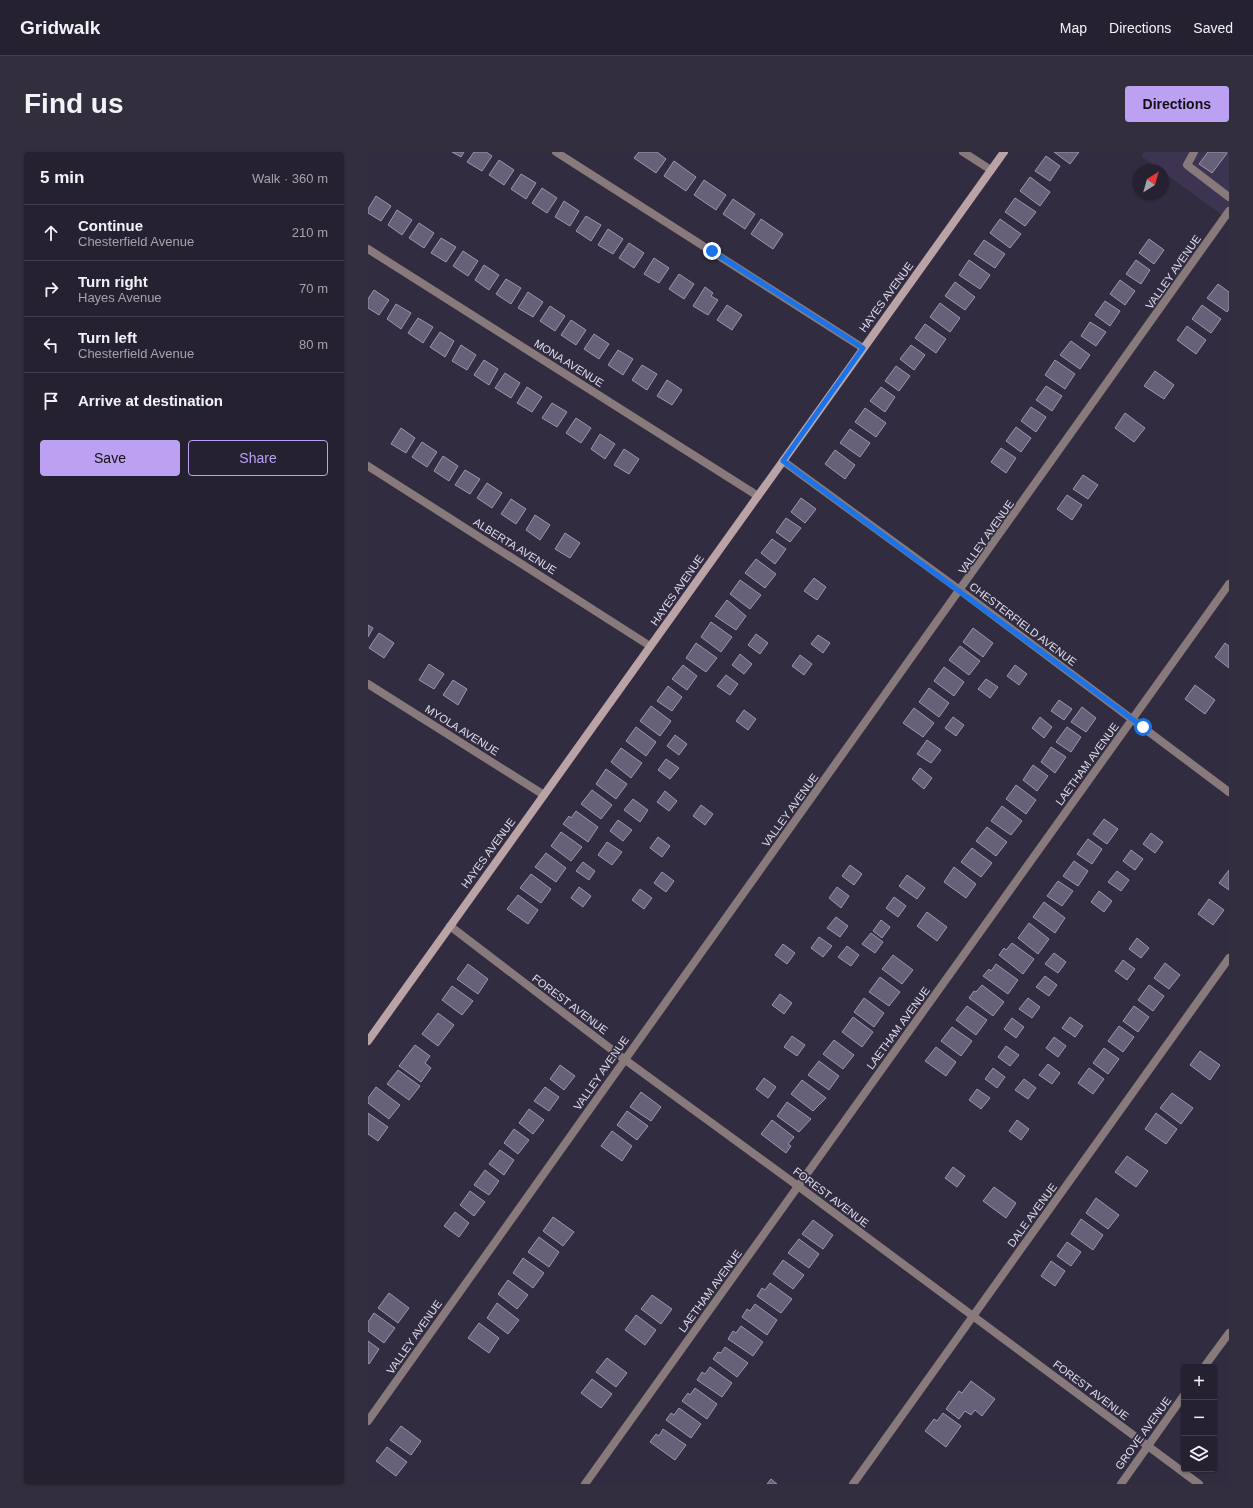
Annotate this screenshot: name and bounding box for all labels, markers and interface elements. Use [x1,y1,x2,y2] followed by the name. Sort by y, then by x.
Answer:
[20,17,100,38] text: Gridwalk
[1060,20,1087,36] text: Map
[1109,20,1171,36] text: Directions
[1193,20,1233,36] text: Saved
[1125,86,1229,122] button: Directions
[24,88,124,119] text: Find us
[1133,164,1169,200] north arrow
[40,168,84,187] text: 5 min
[252,171,328,186] text: Walk · 360 m
[78,217,143,234] text: Continue
[40,222,62,244] icon: ahead
[292,225,328,240] text: 210 m
[1143,233,1203,311] street label: VALLEY AVENUE
[78,234,194,249] text: Chesterfield Avenue
[703,242,721,260] route end
[857,260,915,334] street label: HAYES AVENUE
[78,273,148,290] text: Turn right
[40,278,62,300] icon: right
[299,281,328,296] text: 70 m
[78,290,162,305] text: Hayes Avenue
[78,329,137,346] text: Turn left
[40,334,62,356] icon: left
[299,337,328,352] text: 80 m
[532,337,606,389] street label: MONA AVENUE
[78,346,194,361] text: Chesterfield Avenue
[40,390,62,412] icon: arrive
[78,392,223,409] text: Arrive at destination
[40,440,180,476] button: Save
[188,440,328,476] button: Share
[956,498,1016,576] street label: VALLEY AVENUE
[471,516,559,576] street label: ALBERTA AVENUE
[648,552,706,628] street label: HAYES AVENUE
[967,580,1079,668] street label: CHESTERFIELD AVENUE
[423,702,501,758] street label: MYOLA AVENUE
[1134,718,1152,736] route start
[1053,720,1121,808] street label: LAETHAM AVENUE
[759,771,821,849] street label: VALLEY AVENUE
[459,816,517,890] street label: HAYES AVENUE
[530,972,610,1036] street label: FOREST AVENUE
[864,984,932,1072] street label: LAETHAM AVENUE
[571,1034,631,1112] street label: VALLEY AVENUE
[791,1165,871,1229] street label: FOREST AVENUE
[1005,1181,1059,1249] street label: DALE AVENUE
[676,1247,744,1335] street label: LAETHAM AVENUE
[384,1298,444,1376] street label: VALLEY AVENUE
[1051,1358,1131,1422] street label: FOREST AVENUE
[1181,1364,1217,1472] map controls
[1181,1364,1217,1400] button: +
[1113,1394,1173,1472] street label: GROVE AVENUE
[1181,1400,1217,1436] button: −
[1181,1436,1217,1472] button: layers

